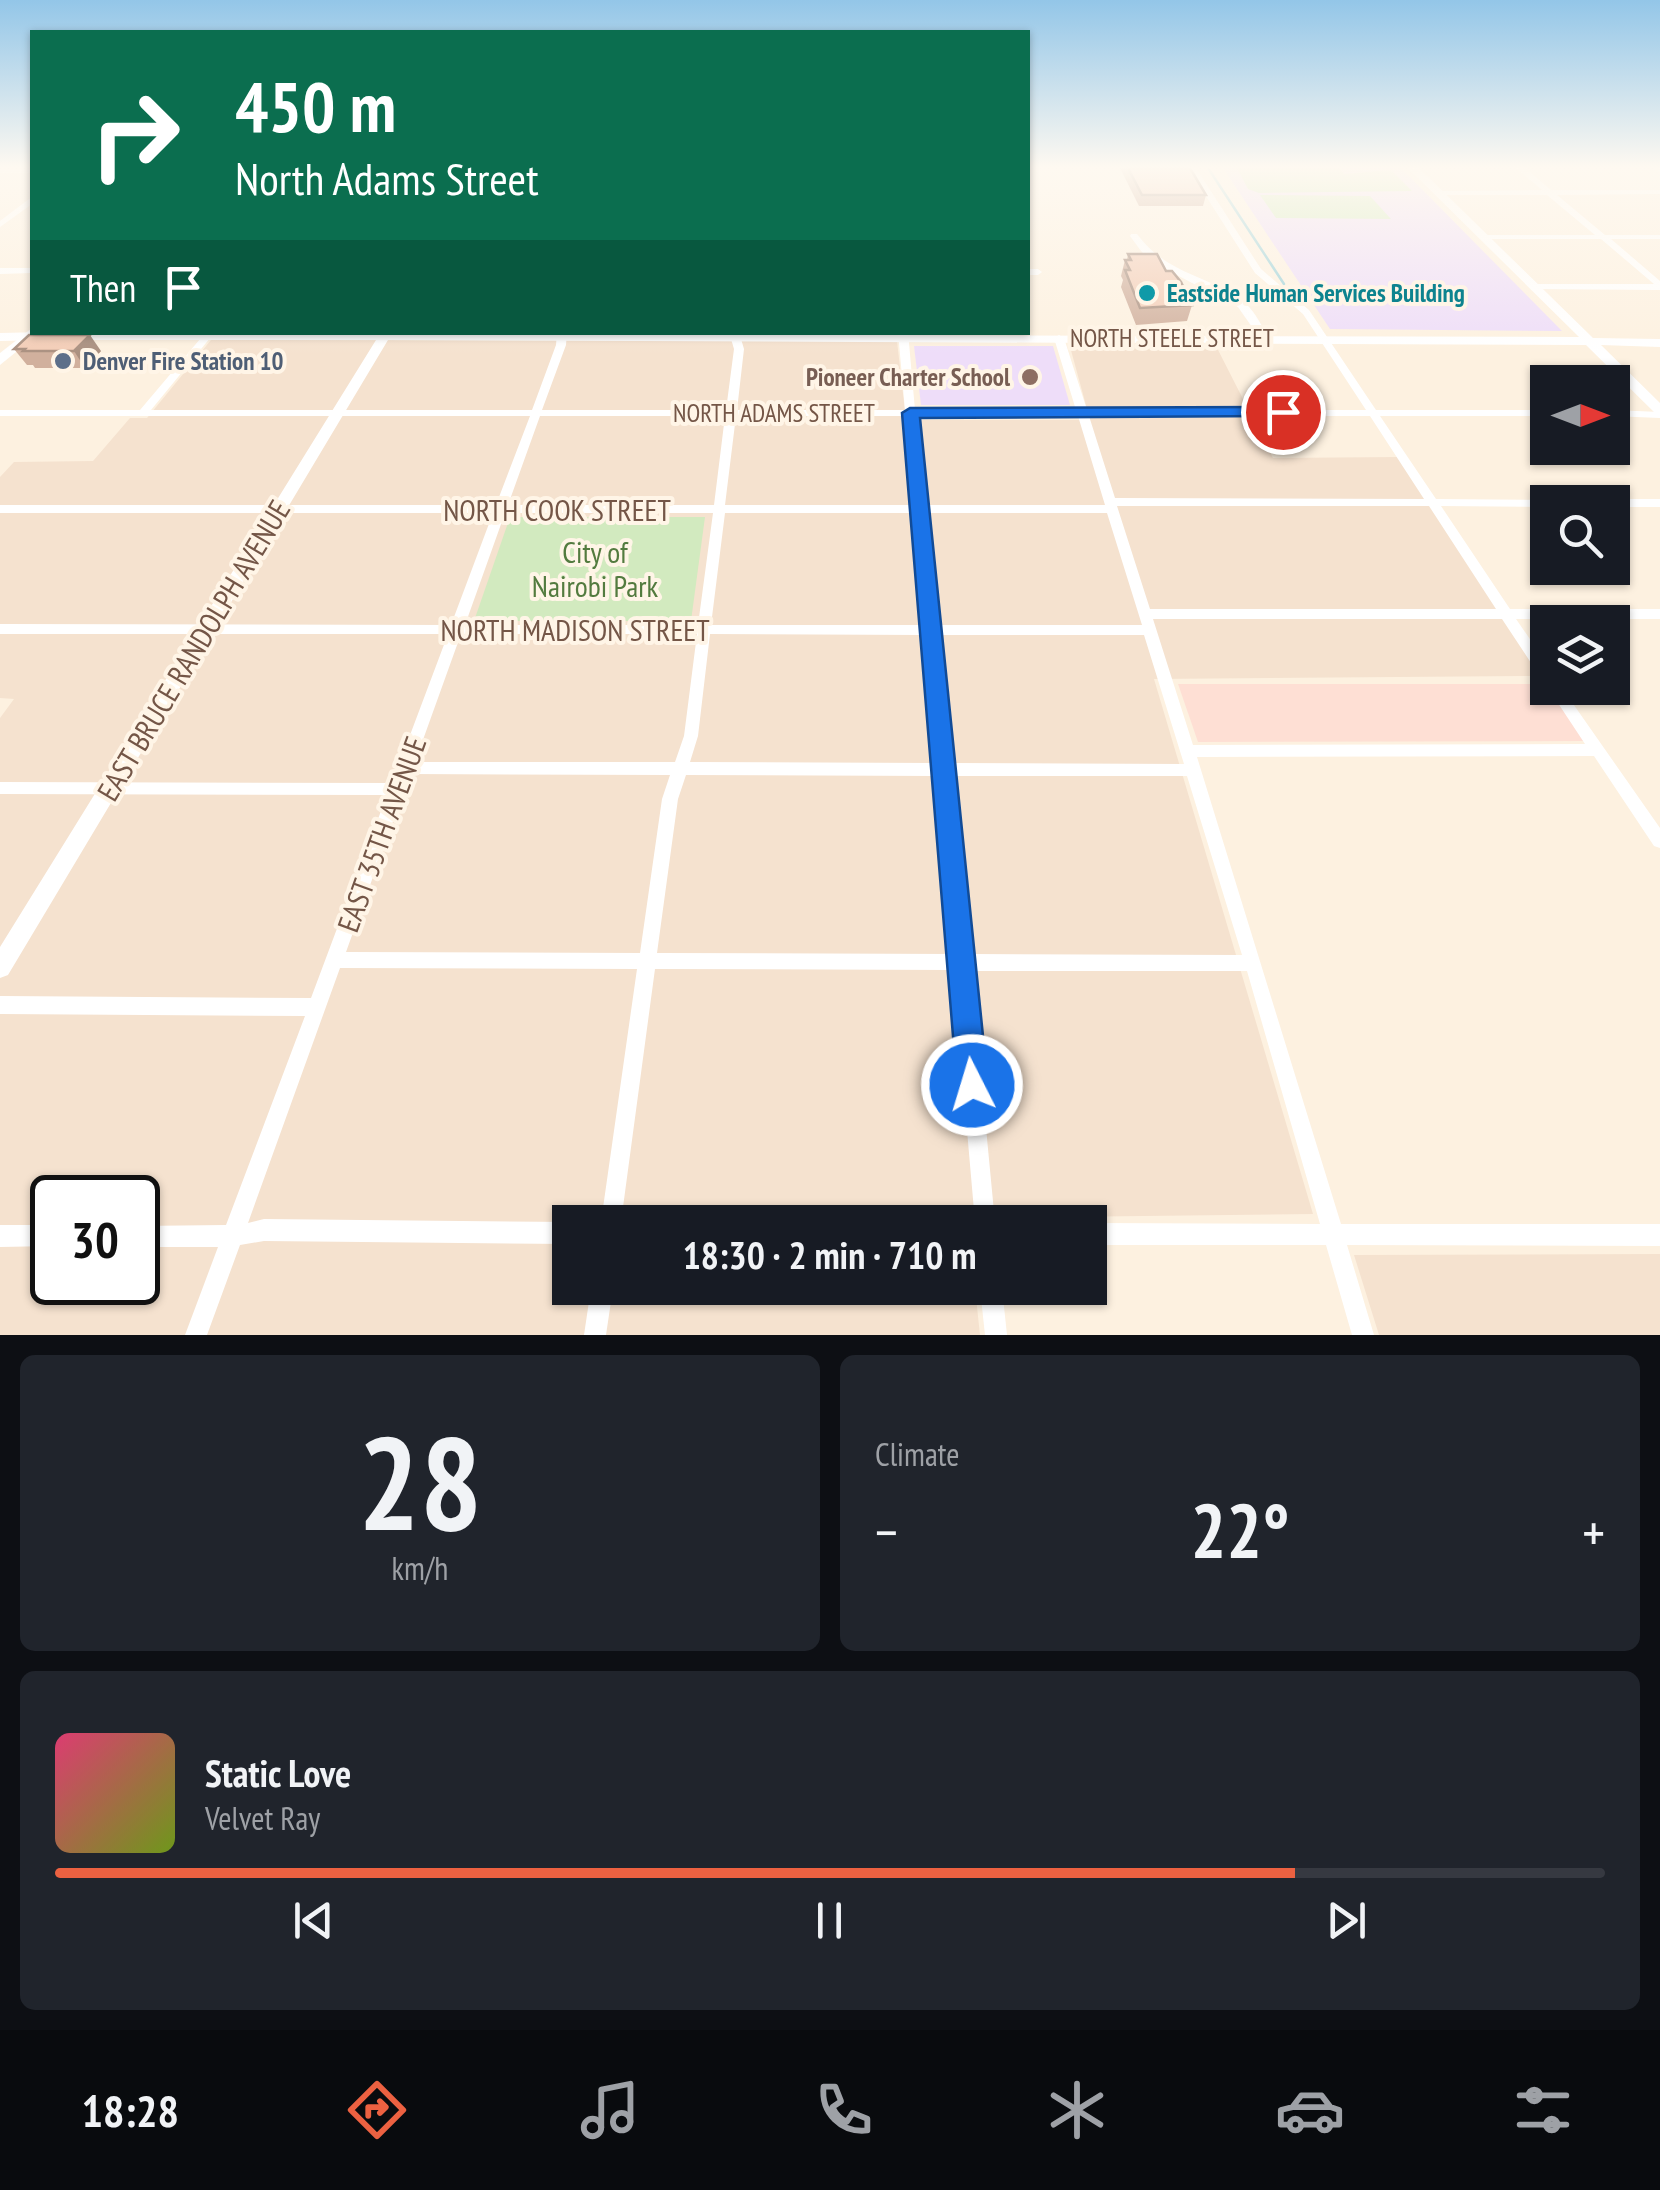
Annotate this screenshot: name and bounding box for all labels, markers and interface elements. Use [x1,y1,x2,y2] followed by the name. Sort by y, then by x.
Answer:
[235,61,396,151] text: 450 m
[70,70,200,200] icon: right
[235,149,539,207] text: North Adams Street
[156,260,211,315] icon: arrive
[70,263,136,312] text: Then
[1167,277,1465,309] place label: Eastside Human Services Building
[1136,282,1158,304] marker: Eastside Human Services Building
[1070,322,1274,354] street label: NORTH STEELE STREET
[83,345,283,377] place label: Denver Fire Station 10
[52,350,74,372] marker: Denver Fire Station 10
[806,361,1011,393] place label: Pioneer Charter School
[1530,365,1630,465] north arrow
[1530,365,1630,705] map controls
[1019,366,1041,388] marker: Pioneer Charter School
[1241,370,1326,455] pin
[1256,385,1311,440] icon: arrive
[673,397,875,429] street label: NORTH ADAMS STREET
[1530,485,1630,585] button: search
[443,490,671,529] street label: NORTH COOK STREET
[88,492,298,808] street label: EAST BRUCE RANDOLPH AVENUE
[532,532,659,605] park label: City of Nairobi Park
[1530,605,1630,705] button: layers
[440,610,710,649] street label: NORTH MADISON STREET
[328,731,434,937] street label: EAST 35TH AVENUE
[920,1033,1024,1137] position arrow
[30,1175,160,1305] speed limit sign: 30
[683,1230,976,1279] text: 18:30 · 2 min · 710 m
[358,1398,482,1566] text: 28
[875,1433,959,1475] text: Climate
[1190,1482,1290,1579] text: 22°
[875,1496,898,1567] text: −
[1582,1496,1605,1567] text: +
[392,1547,448,1589] text: km/h
[205,1748,351,1797] text: Static Love
[205,1797,320,1839] text: Velvet Ray
[286,1893,341,1948] icon: previous
[802,1893,857,1948] icon: pause
[1319,1893,1374,1948] icon: next
[342,2075,412,2145] icon: directions
[575,2075,645,2145] icon: music
[809,2075,879,2145] icon: phone
[1042,2075,1112,2145] icon: climate
[1275,2075,1345,2145] icon: car
[1508,2075,1578,2145] icon: filters
[82,2081,179,2139] text: 18:28

